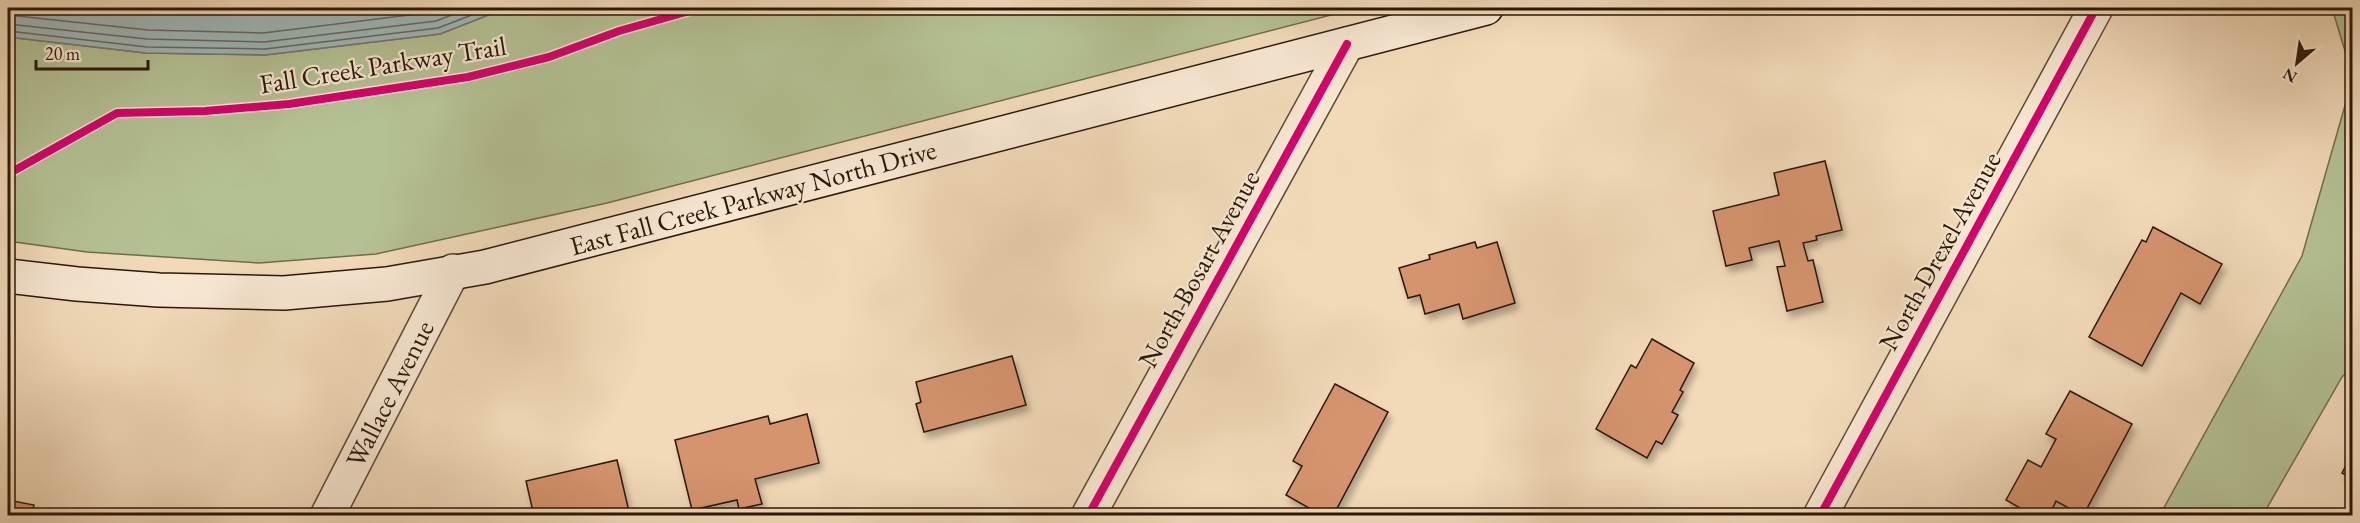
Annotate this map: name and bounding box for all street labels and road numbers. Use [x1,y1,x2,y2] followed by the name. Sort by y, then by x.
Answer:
[257,28,509,101] street label: Fall Creek Parkway Trail
[566,132,940,263] street label: East Fall Creek Parkway North Drive
[1870,145,2009,356] street label: North Drexel Avenue
[1130,164,1267,374] street label: North Bosart Avenue
[338,314,442,473] street label: Wallace Avenue

